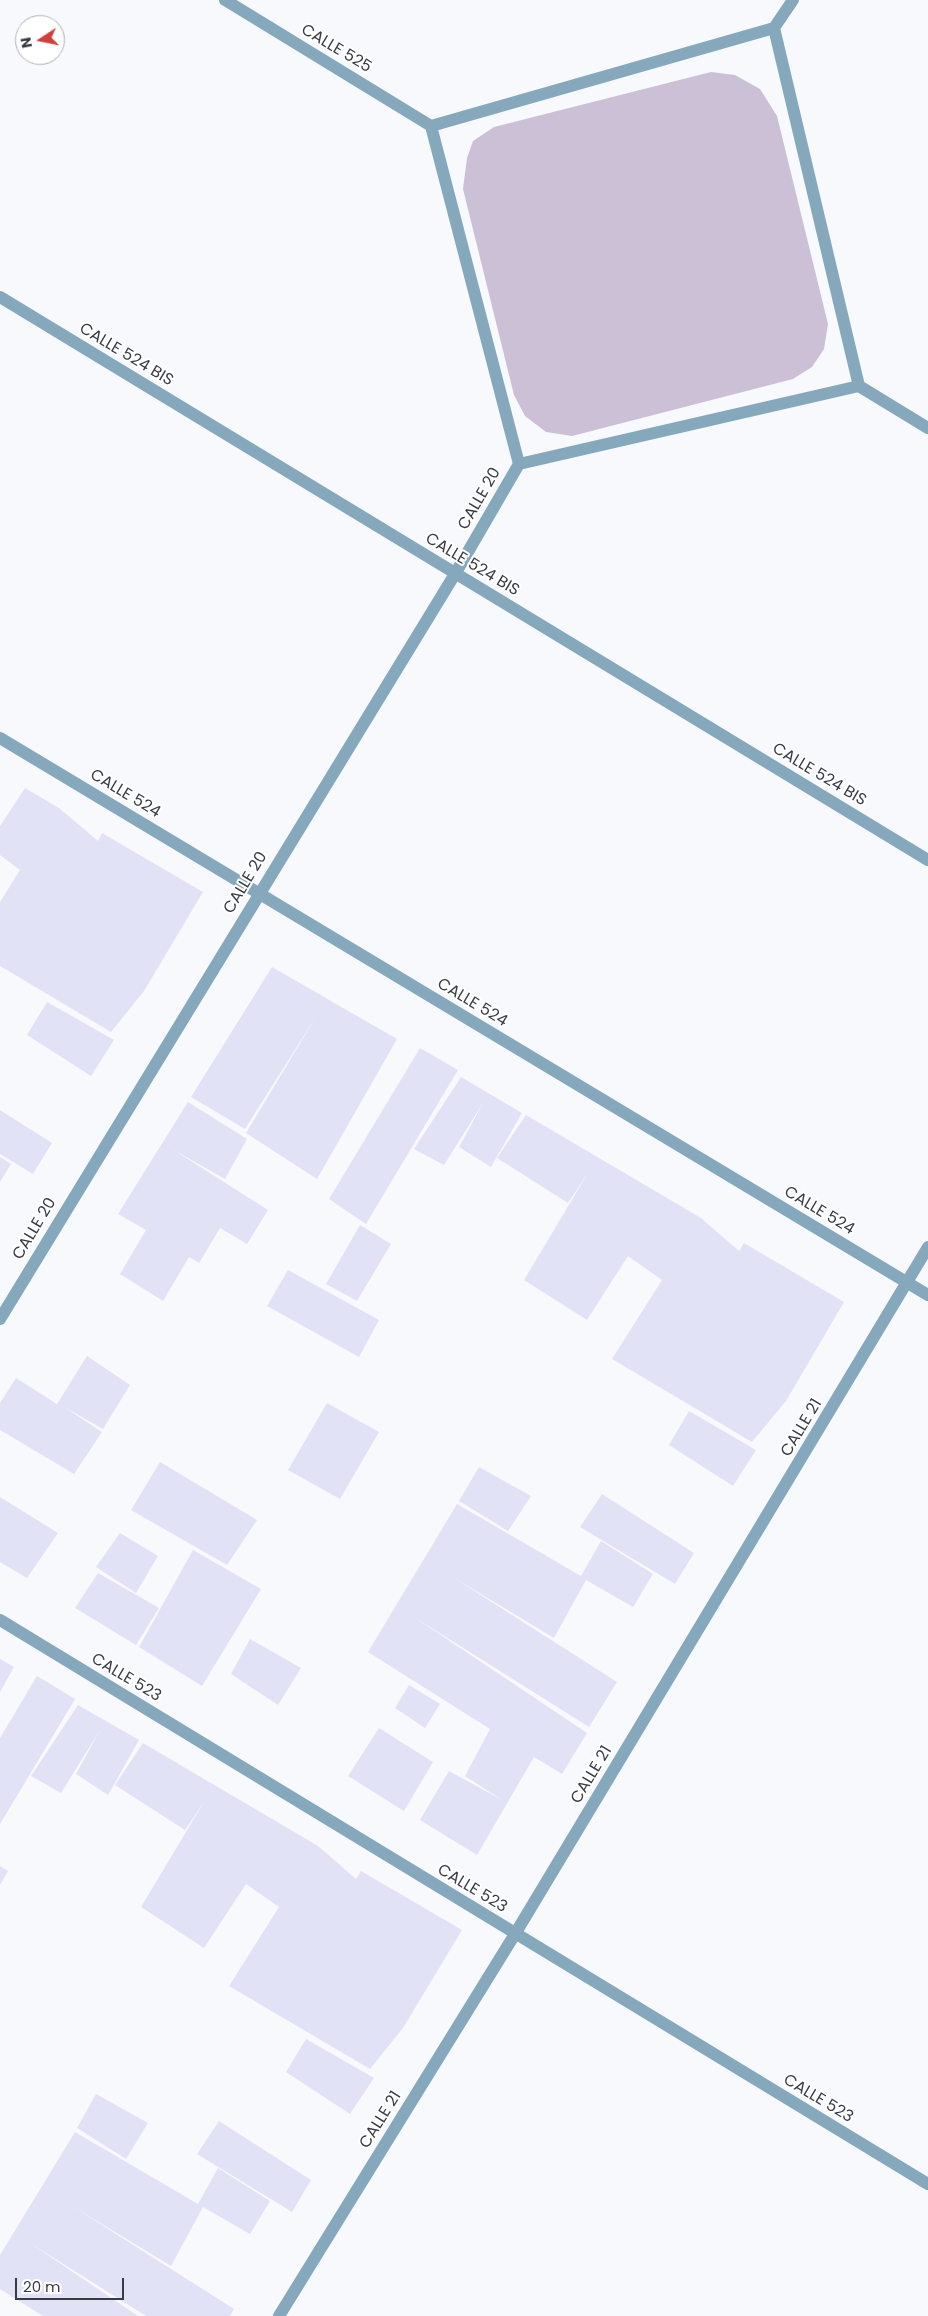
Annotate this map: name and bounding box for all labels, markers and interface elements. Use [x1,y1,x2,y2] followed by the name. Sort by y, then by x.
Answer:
[15,15,65,65] north arrow
[297,20,375,78] street label: CALLE 525
[15,36,37,50] text: N
[76,319,176,391] street label: CALLE 524 BIS
[455,464,505,534] street label: CALLE 20
[422,529,522,601] street label: CALLE 524 BIS
[769,739,869,811] street label: CALLE 524 BIS
[86,765,164,823] street label: CALLE 524
[220,849,272,917] street label: CALLE 20
[433,974,511,1032] street label: CALLE 524
[780,1182,858,1240] street label: CALLE 524
[9,1195,61,1263] street label: CALLE 20
[777,1396,827,1460] street label: CALLE 21
[88,1650,164,1706] street label: CALLE 523
[567,1743,617,1807] street label: CALLE 21
[434,1861,510,1917] street label: CALLE 523
[780,2071,856,2127] street label: CALLE 523
[356,2088,406,2152] street label: CALLE 21
[18,2268,126,2300] scale bar
[23,2276,61,2297] text: 20 m

